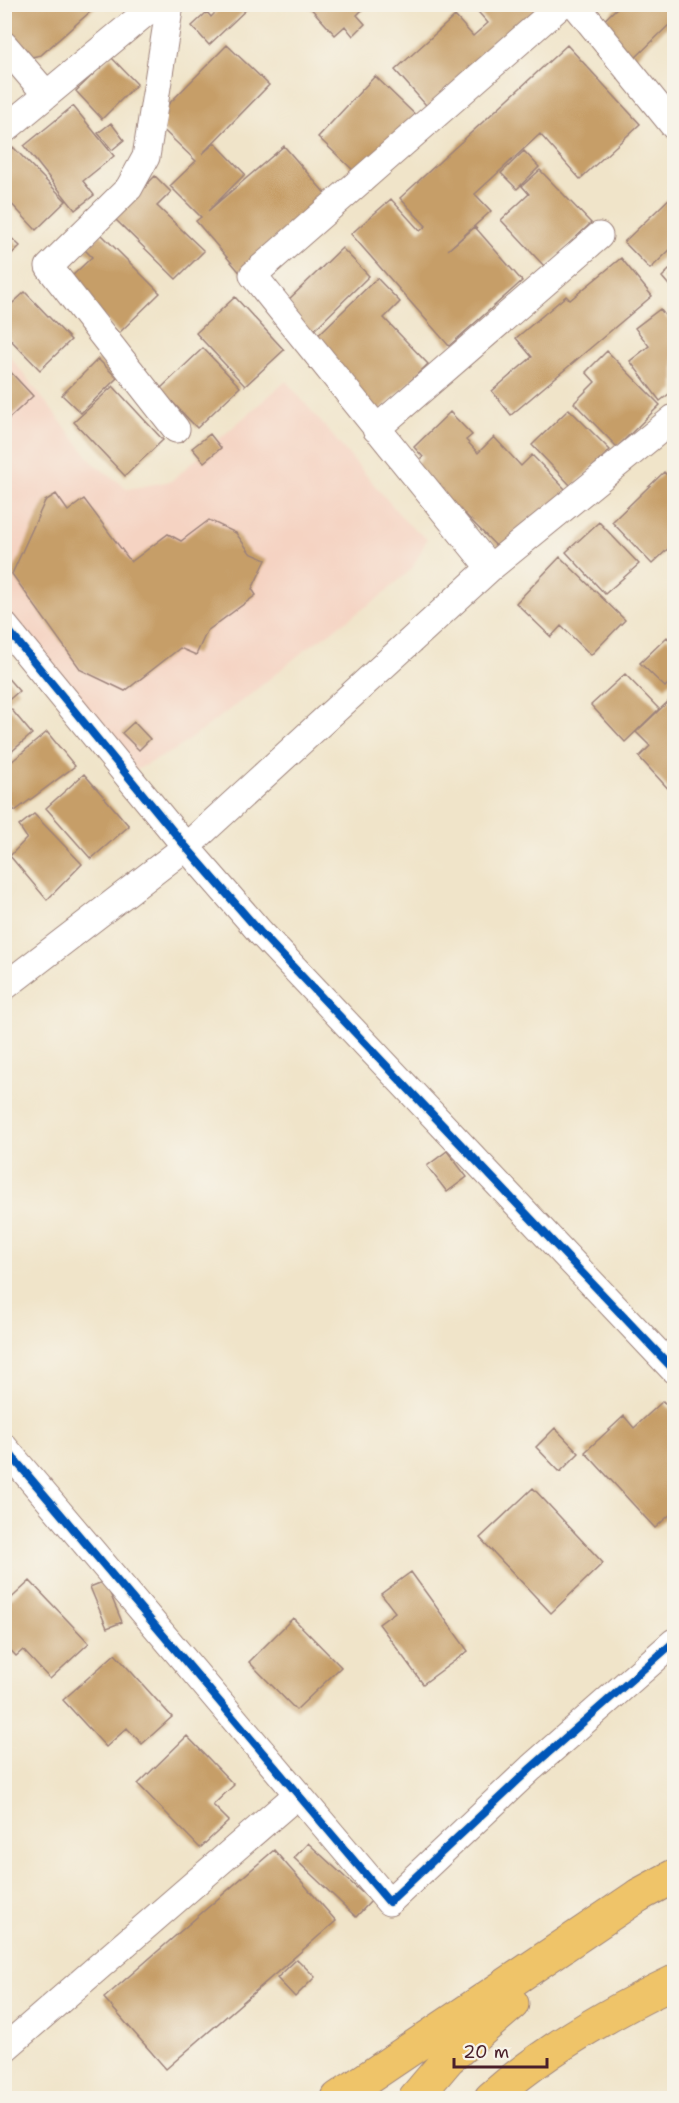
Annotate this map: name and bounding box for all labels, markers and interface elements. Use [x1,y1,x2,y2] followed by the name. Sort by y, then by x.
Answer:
[454,2031,547,2069] scale bar
[463,2040,509,2064] text: 20 m

